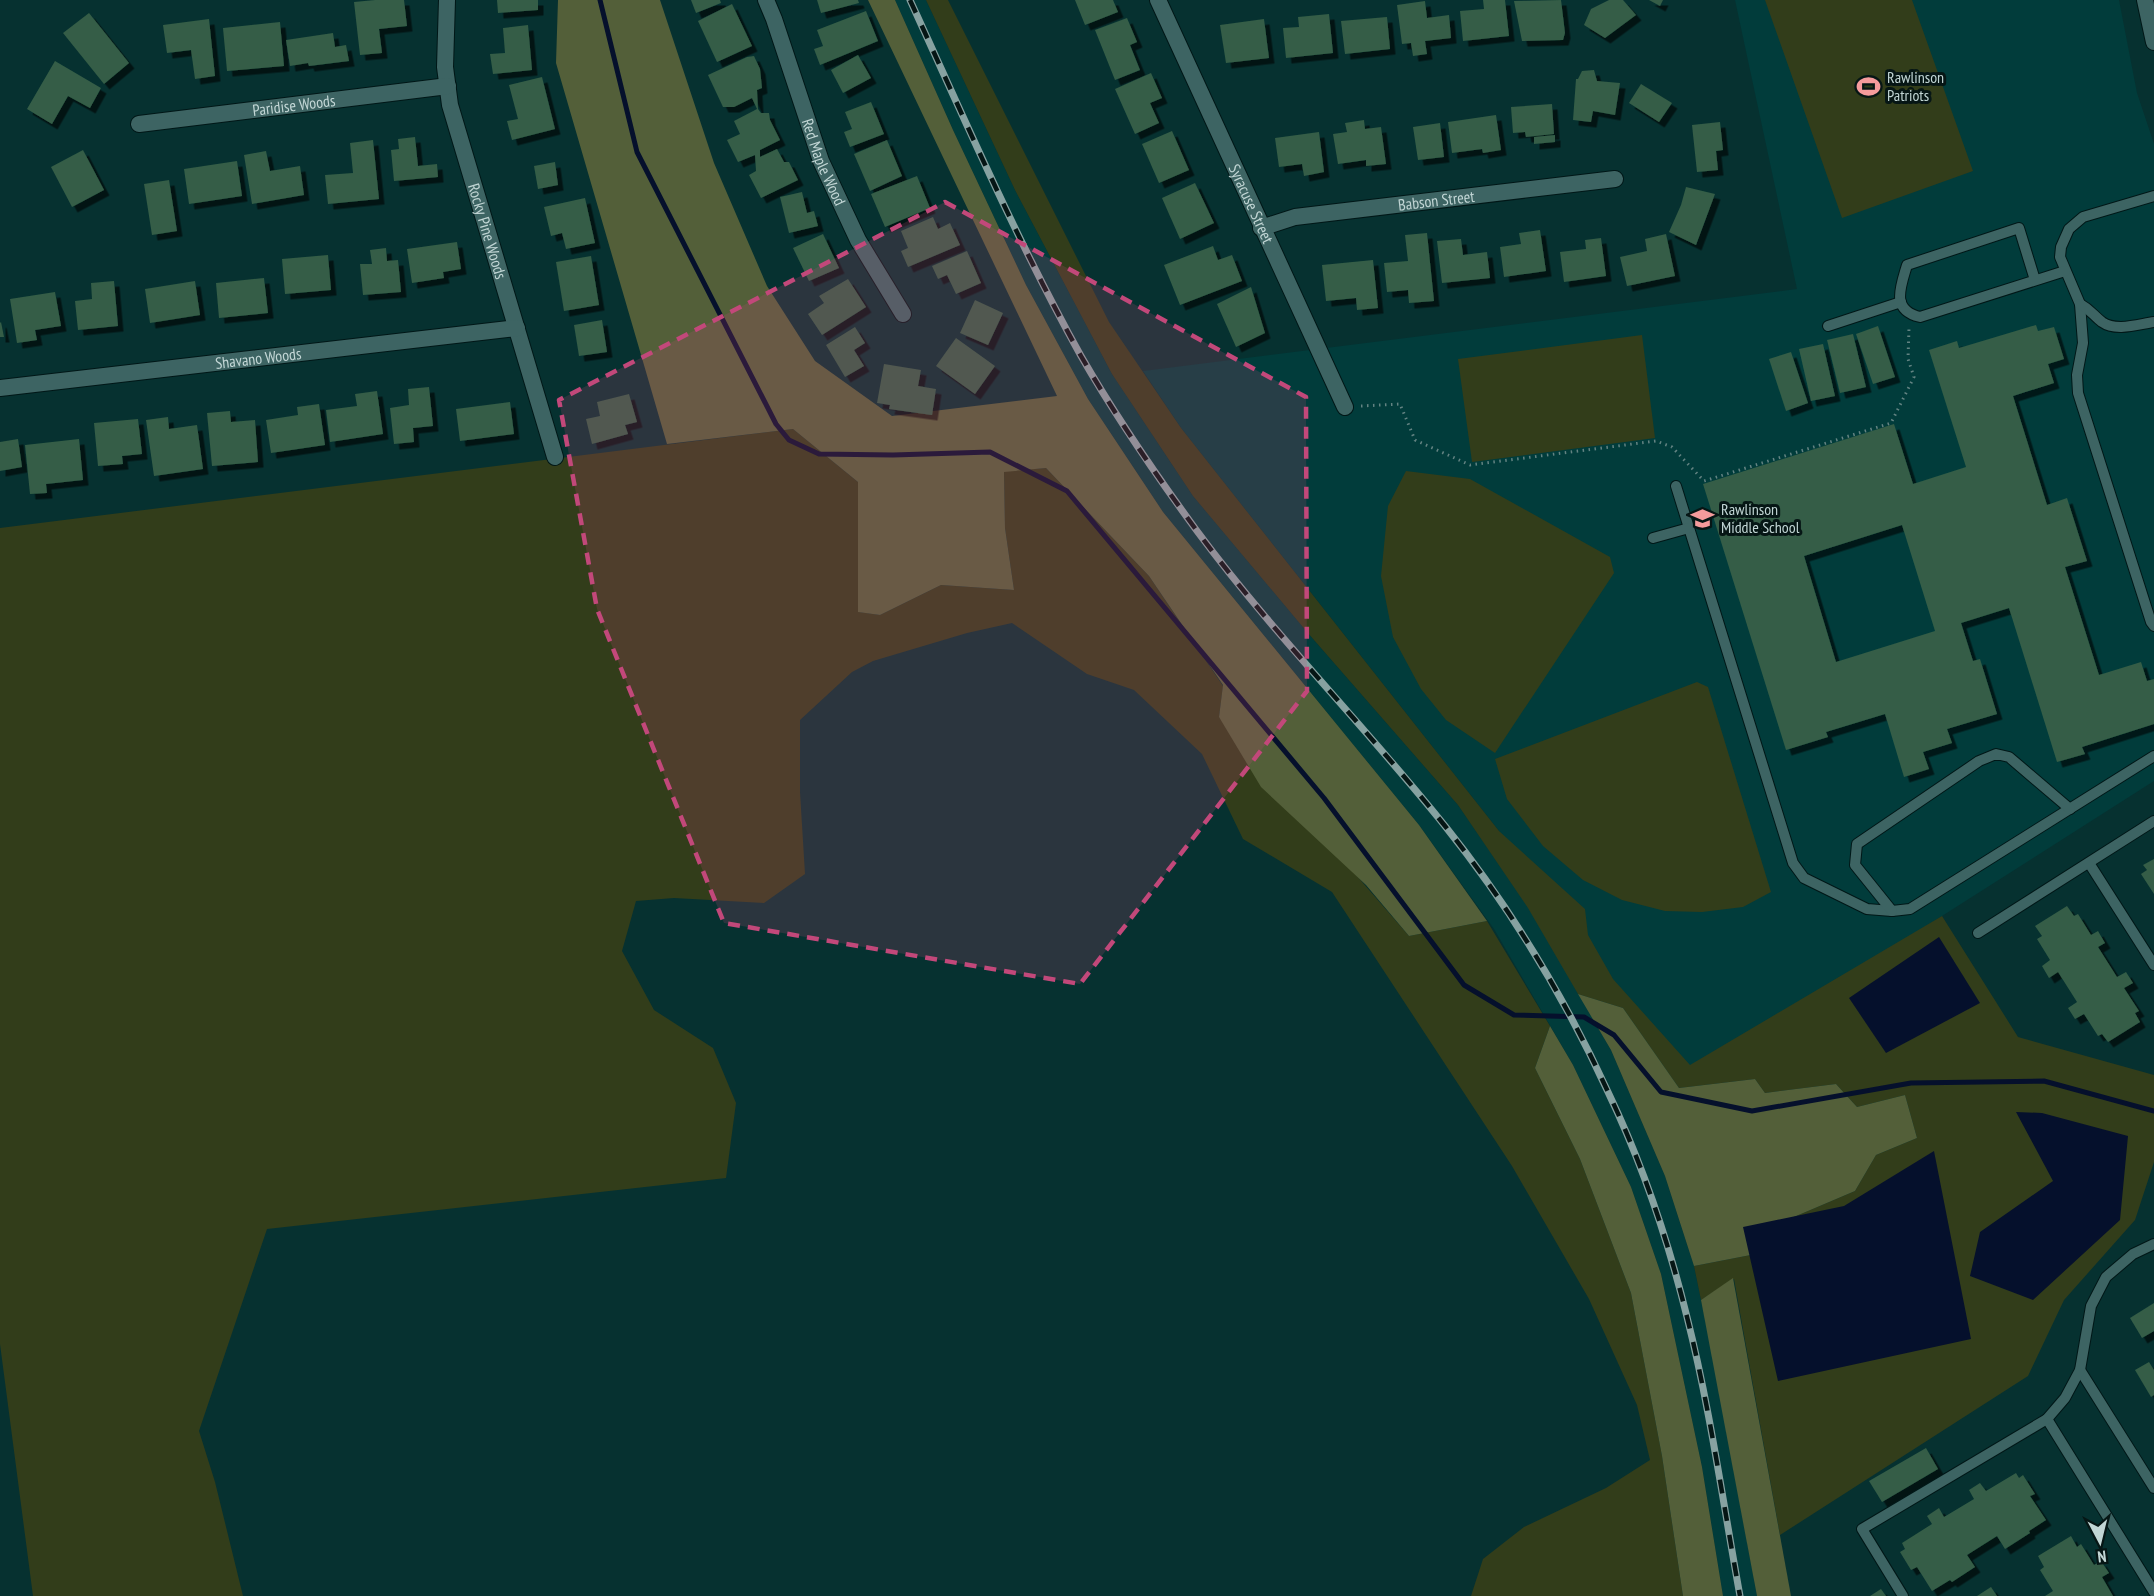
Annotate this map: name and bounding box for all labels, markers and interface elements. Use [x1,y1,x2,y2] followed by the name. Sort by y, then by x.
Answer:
[1887,67,1944,105] place label: Rawlinson Patriots
[1856,73,1882,99] sports icon: Rawlinson Patriots
[251,90,336,120] street label: Paridise Woods
[798,116,850,209] street label: Red Maple Wood
[1225,161,1279,247] street label: Syracuse Street
[464,181,511,281] street label: Rocky Pine Woods
[1397,186,1476,215] street label: Babson Street
[214,343,302,373] street label: Shavano Woods
[1721,499,1800,537] place label: Rawlinson Middle School
[1690,505,1716,531] school or university icon: Rawlinson Middle School
[2070,1512,2130,1572] north arrow
[2096,1546,2107,1567] text: N

